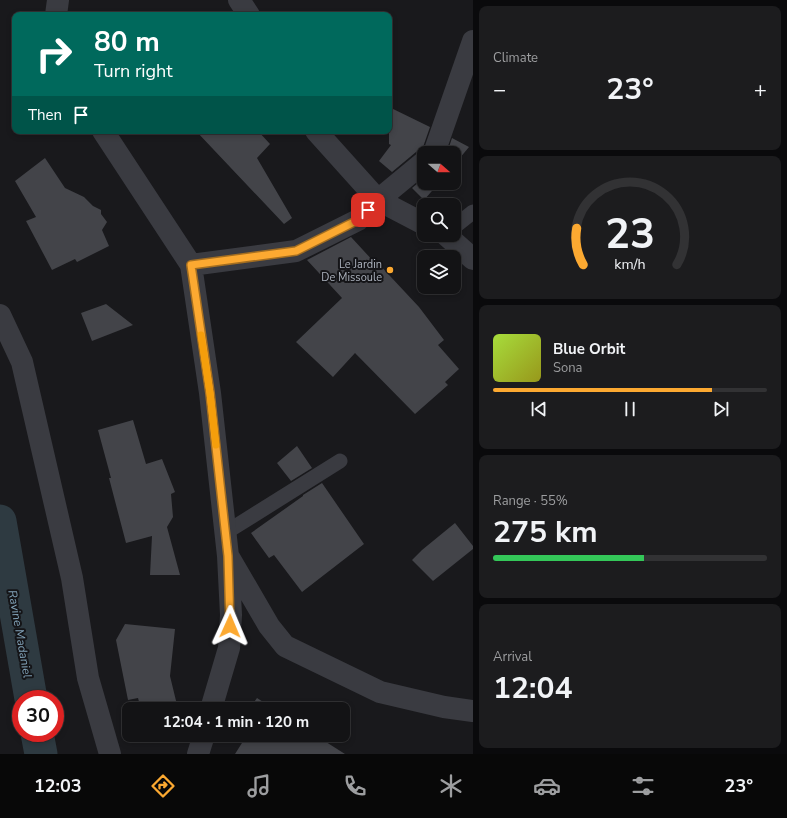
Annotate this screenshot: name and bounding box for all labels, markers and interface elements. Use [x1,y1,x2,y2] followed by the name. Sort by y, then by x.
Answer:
[94,23,160,61] text: 80 m
[28,28,80,80] icon: right
[493,49,538,67] text: Climate
[94,59,173,83] text: Turn right
[606,69,654,110] text: 23°
[493,75,506,105] text: −
[754,75,767,105] text: +
[70,104,92,126] icon: arrive
[28,105,62,125] text: Then
[417,146,461,190] north arrow
[417,146,461,294] map controls
[351,193,385,227] pin
[417,198,461,242] button: search
[357,199,379,221] icon: arrive
[605,206,655,263] text: 23
[417,250,461,294] button: layers
[614,255,646,274] text: km/h
[321,257,382,285] place label: Le Jardin De Missoule
[385,265,395,275] marker: Le Jardin De Missoule
[553,339,625,359] text: Blue Orbit
[553,359,583,377] text: Sona
[528,398,550,420] icon: previous
[619,398,641,420] icon: pause
[710,398,732,420] icon: next
[493,492,568,510] text: Range · 55%
[493,512,598,553] text: 275 km
[4,589,36,680] water label: Ravine Madaniel
[209,605,251,647] position arrow
[493,648,532,666] text: Arrival
[493,668,572,709] text: 12:04
[12,690,64,742] speed limit sign: 30
[163,712,309,732] text: 12:04 · 1 min · 120 m
[149,772,177,800] icon: directions
[245,772,273,800] icon: music
[341,772,369,800] icon: phone
[437,772,465,800] icon: climate
[533,772,561,800] icon: car
[629,772,657,800] icon: filters
[34,774,82,798] text: 12:03
[725,774,753,798] text: 23°

